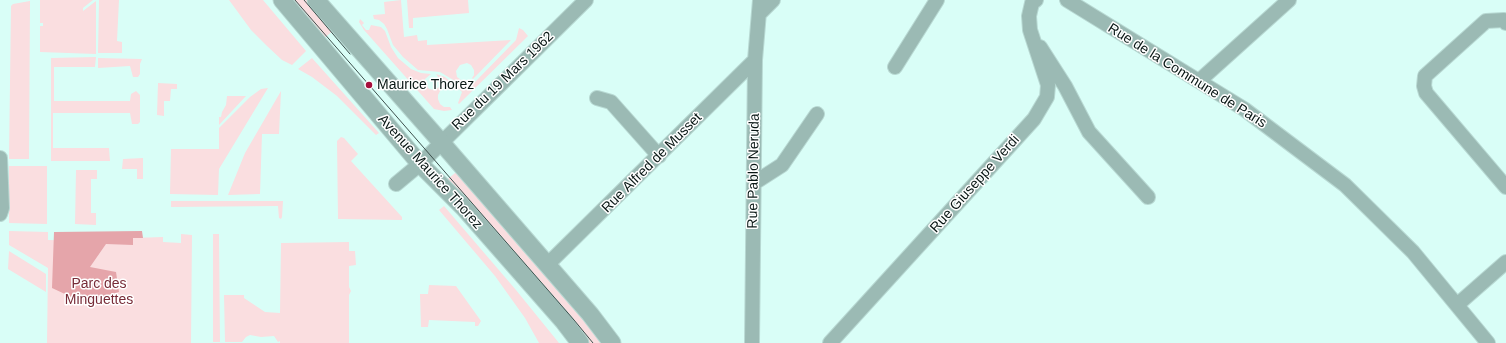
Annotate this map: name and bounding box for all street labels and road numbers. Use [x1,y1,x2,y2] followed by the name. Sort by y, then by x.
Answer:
[1105,20,1269,132] street label: Rue de la Commune de Paris
[449,28,557,134] street label: Rue du 19 Mars 1962
[598,109,706,217] street label: Rue Alfred de Musset
[374,111,486,233] street label: Avenue Maurice Thorez
[745,113,763,229] street label: Rue Pablo Neruda
[927,132,1023,236] street label: Rue Giuseppe Verdi

